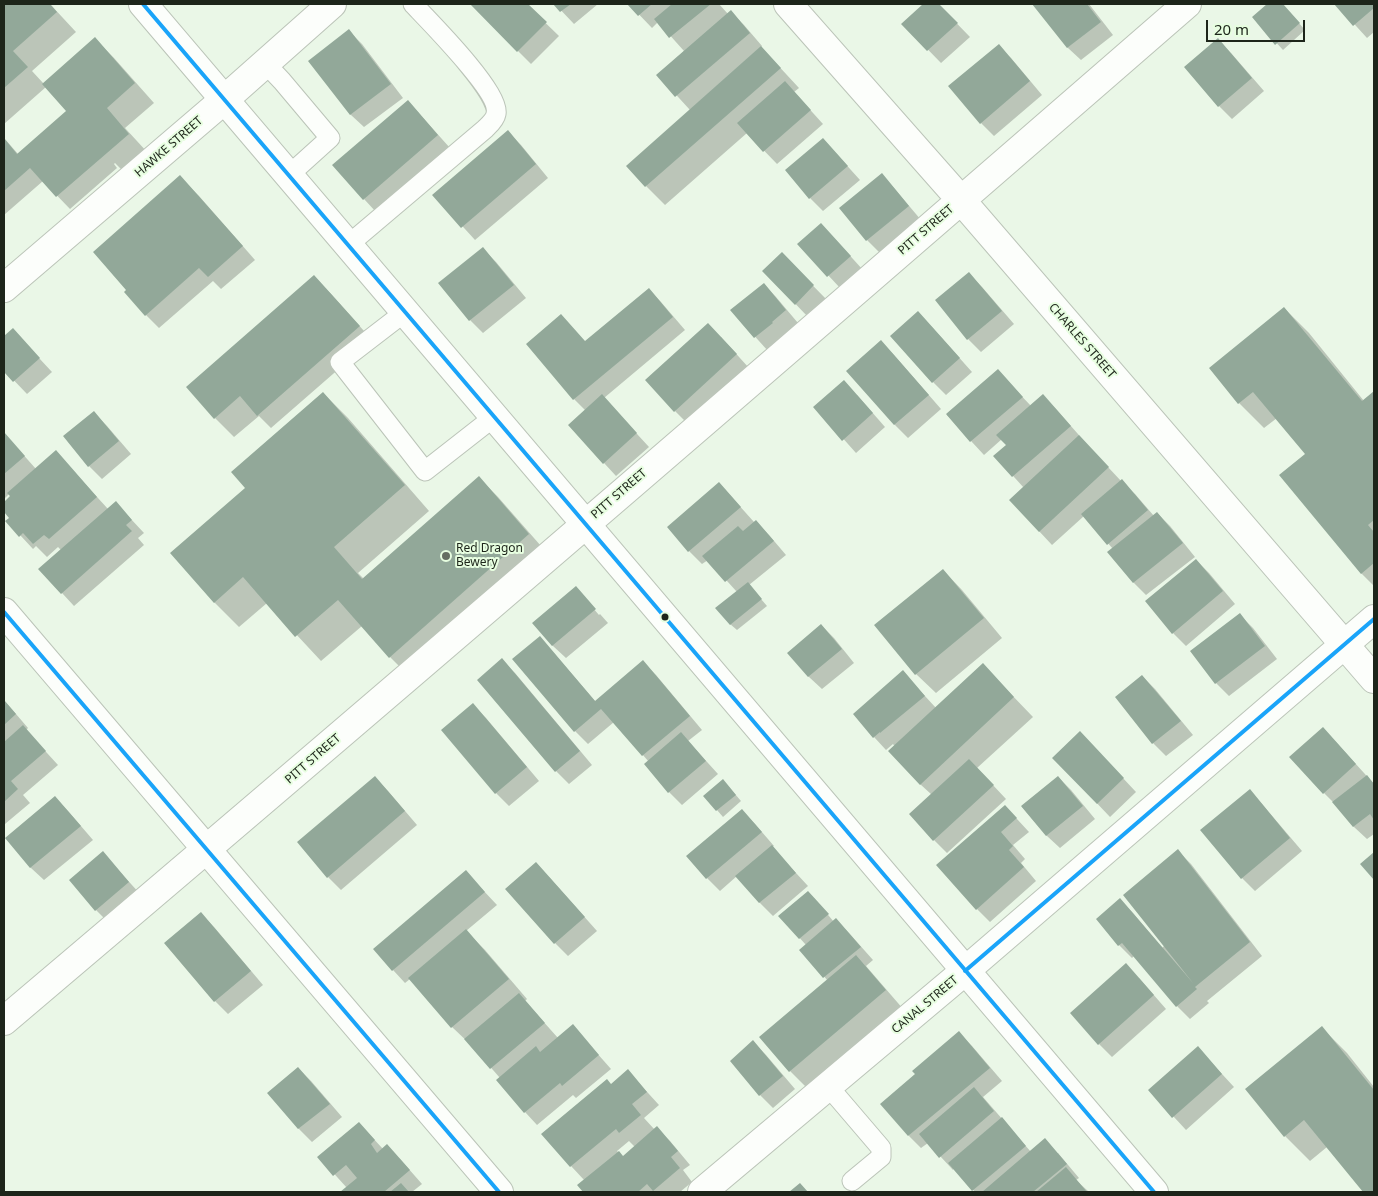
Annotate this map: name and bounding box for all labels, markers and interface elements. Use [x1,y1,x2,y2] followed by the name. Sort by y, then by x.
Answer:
[1208,10,1307,42] scale bar
[1214,19,1249,39] text: 20 m
[132,114,206,180] street label: HAWKE STREET
[895,202,957,258] street label: PITT STREET
[1045,300,1119,382] street label: CHARLES STREET
[588,466,650,522] street label: PITT STREET
[456,542,523,570] place label: Red Dragon Bewery
[440,550,452,562] marker: Red Dragon Bewery
[660,612,670,622] unlabelled marker
[282,731,344,787] street label: PITT STREET
[889,973,961,1037] street label: CANAL STREET

